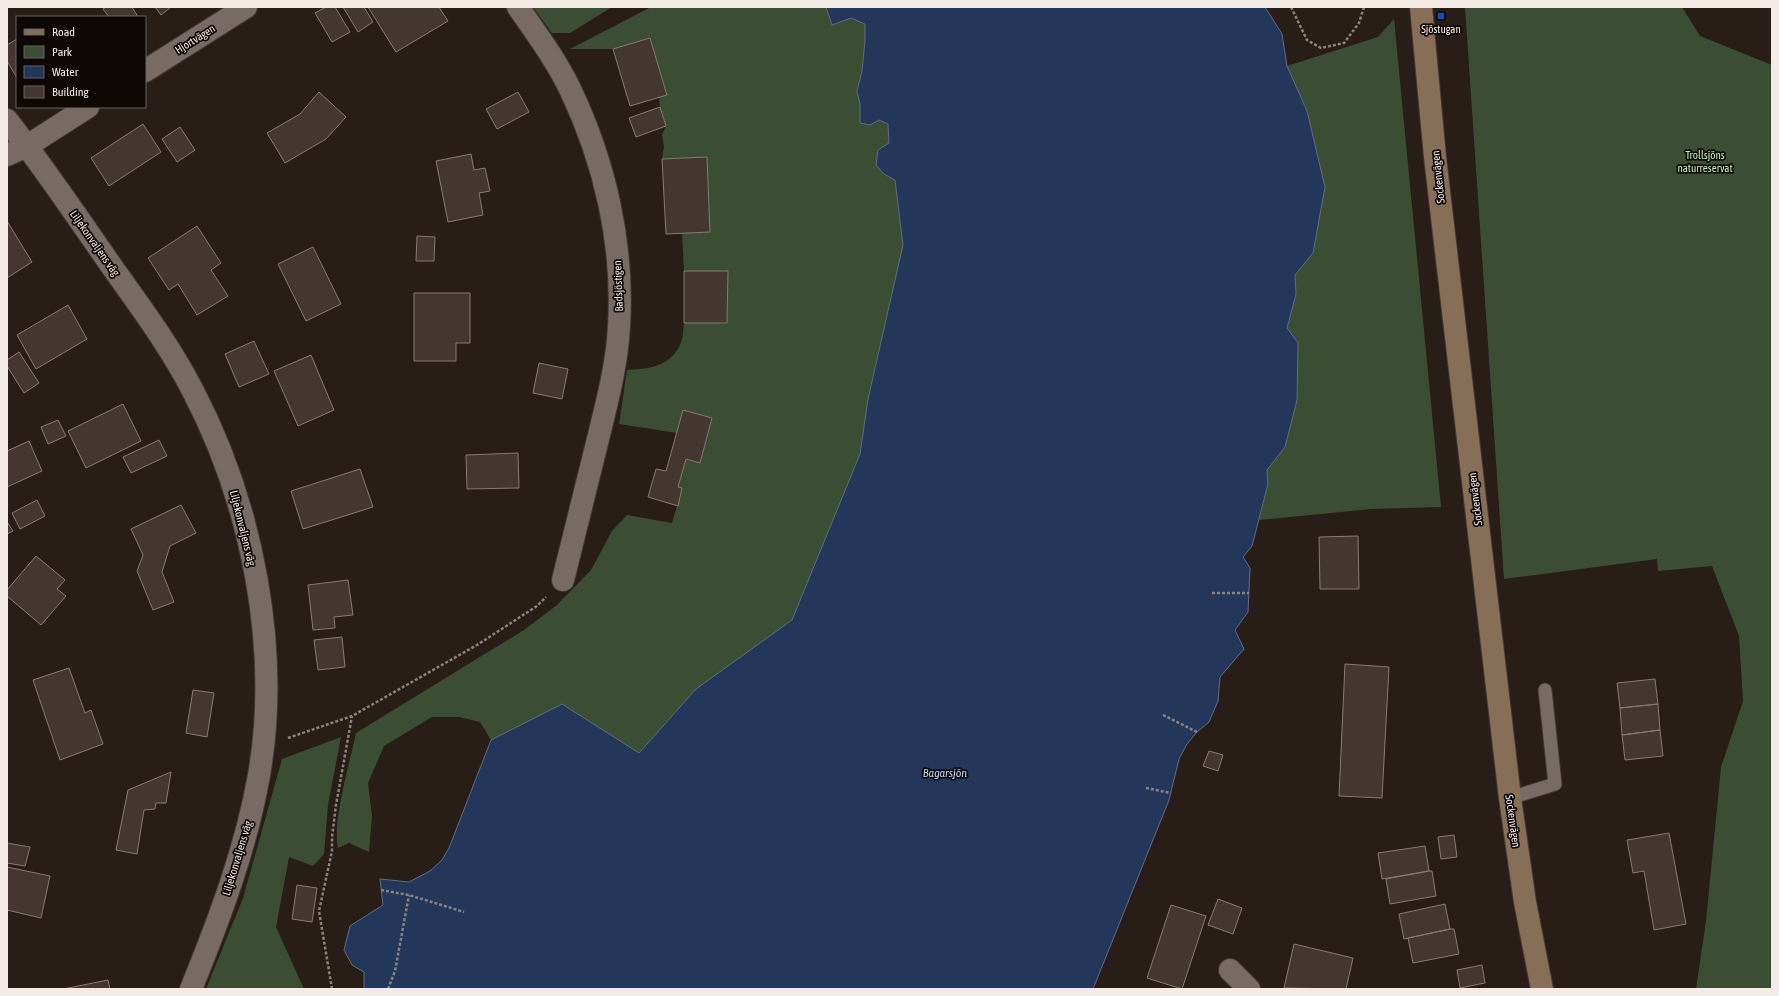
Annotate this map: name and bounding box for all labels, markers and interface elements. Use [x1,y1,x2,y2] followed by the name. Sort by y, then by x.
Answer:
[1436,11,1446,21] marker: Sjöstugan
[16,16,146,108] legend
[173,22,217,56] street label: Hjortvägen
[1421,23,1461,35] place label: Sjöstugan
[52,25,75,39] text: Road
[52,45,73,59] text: Park
[52,65,79,79] text: Water
[52,85,90,99] text: Building
[1677,149,1733,174] park label: Trollsjöns naturreservat
[1429,150,1447,204] street label: Sockenvägen
[68,208,122,278] street label: Liljekonvaljens väg
[611,260,625,312] street label: Badsjöstigen
[1466,472,1484,526] street label: Sockenvägen
[228,489,258,567] street label: Liljekonvaljens väg
[923,766,967,780] water label: Bagarsjön
[1503,794,1523,848] street label: Sockenvägen
[220,819,254,897] street label: Liljekonvaljens väg

